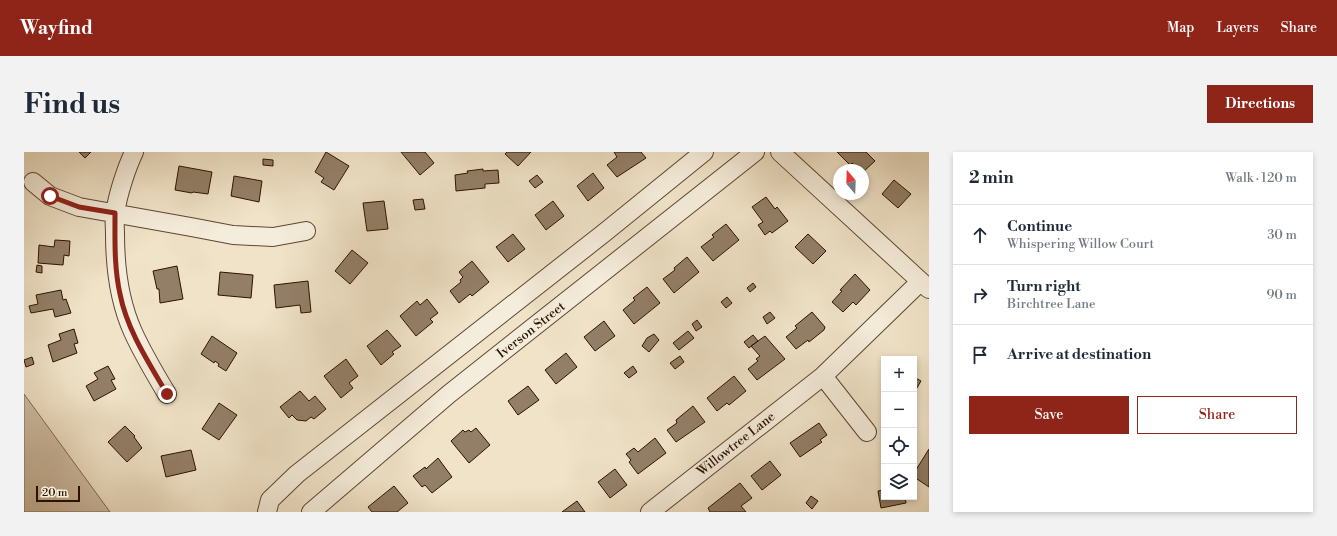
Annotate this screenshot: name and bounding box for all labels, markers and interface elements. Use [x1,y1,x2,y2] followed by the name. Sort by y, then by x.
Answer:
[20,16,93,40] text: Wayfind
[1167,19,1194,37] text: Map
[1216,19,1259,37] text: Layers
[1281,19,1317,37] text: Share
[1207,85,1313,123] button: Directions
[24,87,120,122] text: Find us
[833,164,869,200] north arrow
[969,167,1014,189] text: 2 min
[1225,170,1297,186] text: Walk · 120 m
[41,187,59,205] route start
[1007,217,1072,236] text: Continue
[969,224,991,246] icon: ahead
[1267,227,1297,243] text: 30 m
[1007,236,1154,252] text: Whispering Willow Court
[1007,277,1081,296] text: Turn right
[969,284,991,306] icon: right
[1266,287,1297,303] text: 90 m
[1007,296,1096,312] text: Birchtree Lane
[494,298,569,362] street label: Iverson Street
[969,344,991,366] icon: arrive
[1007,345,1151,364] text: Arrive at destination
[881,356,917,500] map controls
[881,356,917,392] button: +
[158,385,176,403] route end
[881,392,917,428] button: −
[969,396,1129,434] button: Save
[1137,396,1297,434] button: Share
[693,408,779,480] street label: Willowtree Lane
[881,428,917,464] button: locate
[881,464,917,500] button: layers
[36,484,80,503] scale bar
[42,486,67,500] text: 20 m

